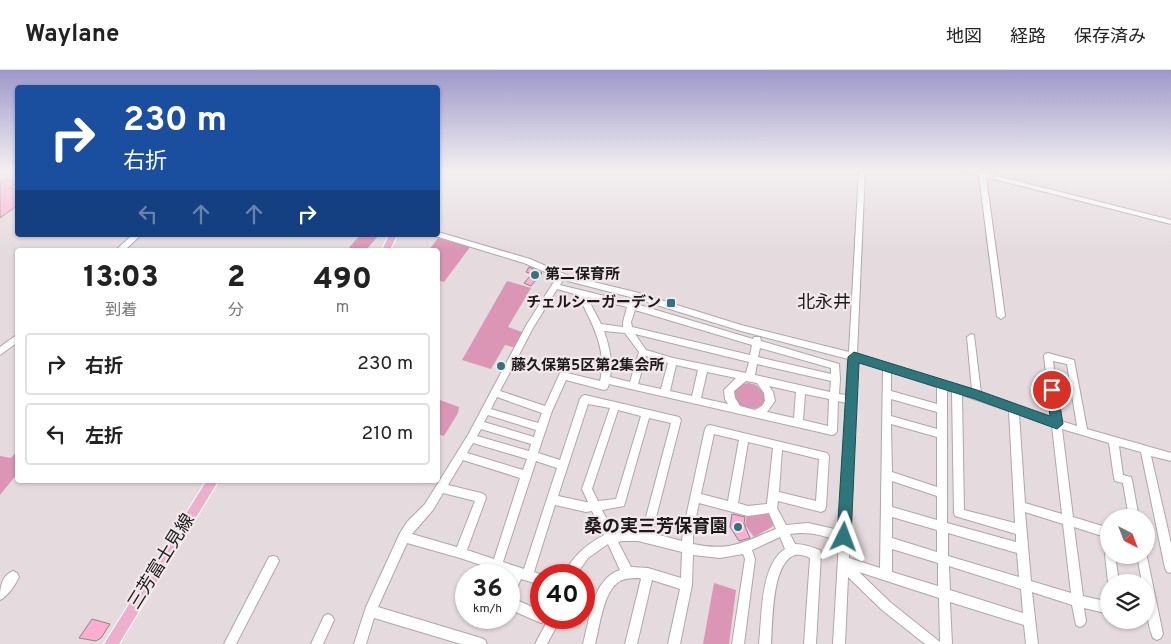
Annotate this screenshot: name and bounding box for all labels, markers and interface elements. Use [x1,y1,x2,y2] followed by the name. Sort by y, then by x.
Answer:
[25,20,119,50] text: Waylane
[946,26,982,49] text: 地図
[1010,26,1046,49] text: 経路
[1074,26,1146,49] text: 保存済み
[123,99,227,143] text: 230 m
[40,105,105,170] icon: right
[123,149,167,176] text: 右折
[134,200,162,228] icon: left
[187,200,215,228] icon: ahead
[240,200,268,228] icon: ahead
[293,200,321,228] icon: right
[83,260,159,297] text: 13:03
[227,260,245,297] text: 2
[313,262,372,299] text: 490
[545,266,620,285] place label: 第二保育所
[529,269,541,281] marker: 第二保育所
[797,292,851,315] district label: 北永井
[526,294,661,313] place label: チェルシーガーデン
[665,297,677,309] marker: チェルシーガーデン
[336,298,349,318] text: m
[105,301,137,321] text: 到着
[228,301,244,321] text: 分
[42,350,70,378] icon: right
[357,352,413,376] text: 230 m
[85,355,123,379] text: 右折
[511,357,664,376] place label: 藤久保第5区第2集会所
[495,360,507,372] marker: 藤久保第5区第2集会所
[1031,369,1073,411] pin
[1038,376,1066,404] icon: arrive
[42,420,70,448] icon: left
[362,422,413,446] text: 210 m
[85,425,123,449] text: 左折
[1100,509,1155,564] north arrow
[1100,509,1155,629] map controls
[124,510,200,614] street label: 三芳富士見線
[817,510,869,562] position arrow
[584,516,728,539] place label: 桑の実三芳保育園
[732,521,744,533] marker: 桑の実三芳保育園
[530,564,595,629] speed limit sign: 40
[472,574,503,606] text: 36
[1100,574,1155,629] button: layers
[473,601,502,617] text: km/h

